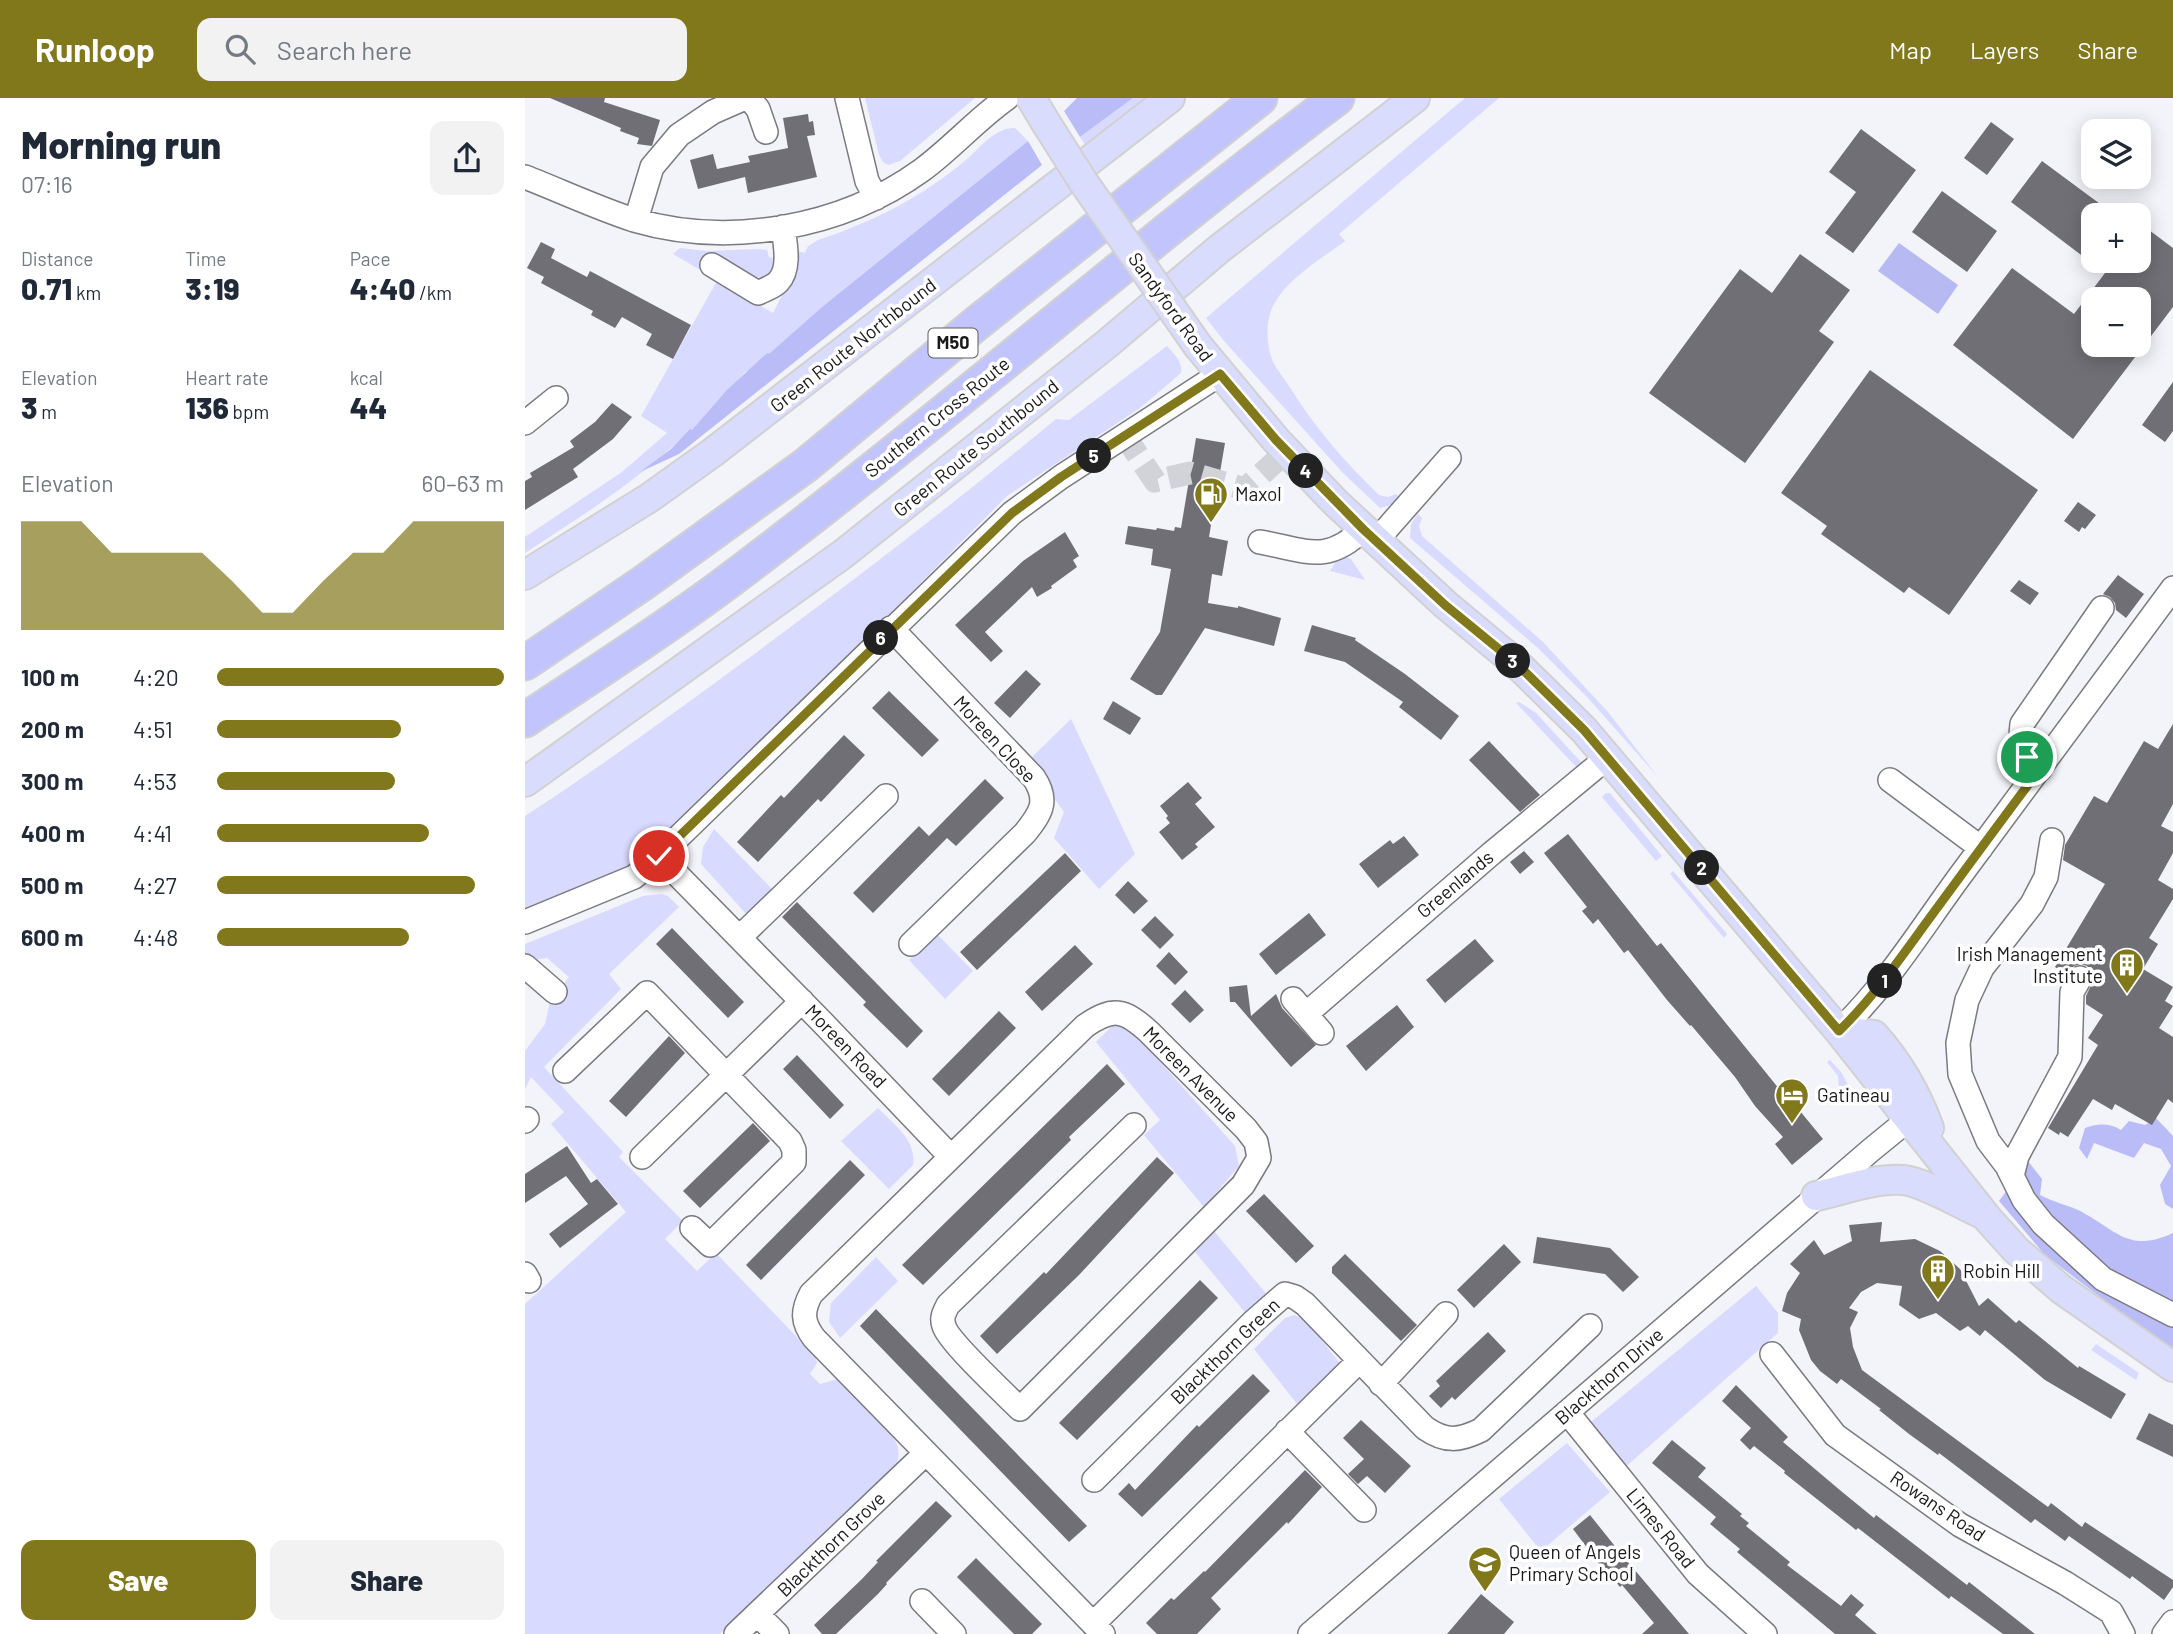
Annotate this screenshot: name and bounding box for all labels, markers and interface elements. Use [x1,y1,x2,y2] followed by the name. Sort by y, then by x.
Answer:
[197,18,687,81] search box
[35,29,155,69] text: Runloop
[221,30,259,68] icon: search
[277,34,412,65] text: Search here
[1889,35,1932,64] text: Map
[1970,35,2039,64] text: Layers
[2077,35,2138,64] text: Share
[2081,119,2151,357] map controls
[2081,119,2151,189] button: layers
[21,121,221,167] text: Morning run
[430,121,504,195] button: share
[21,170,73,198] text: 07:16
[2081,203,2151,273] button: +
[21,247,93,270] text: Distance
[185,247,226,270] text: Time
[350,247,391,270] text: Pace
[1124,248,1219,366] street label: Sandyford Road
[21,270,72,306] text: 0.71
[185,270,240,306] text: 3:19
[350,270,415,306] text: 4:40
[765,273,940,417] street label: Green Route Northbound
[72,281,101,304] text: km
[415,281,452,304] text: /km
[2081,287,2151,357] button: −
[929,328,977,358] road number: M50
[860,351,1014,482] street label: Southern Cross Route
[21,366,98,389] text: Elevation
[185,366,269,389] text: Heart rate
[350,366,383,389] text: kcal
[889,374,1063,521] street label: Green Route Southbound
[21,389,37,425] text: 3
[185,389,229,425] text: 136
[350,389,387,425] text: 44
[37,400,57,423] text: m
[229,400,269,423] text: bpm
[1077,438,1111,474] pin: 5
[1088,444,1099,467] text: 5
[1289,454,1323,488] pin: 4
[1300,459,1311,482] text: 4
[21,469,114,497] text: Elevation
[421,469,504,497] text: 60–63 m
[1192,475,1230,524] fuel station icon: Maxol
[1235,482,1282,505] place label: Maxol
[863,620,899,656] pin: 6
[875,626,886,649] text: 6
[1495,644,1531,678] pin: 3
[1507,649,1518,672] text: 3
[21,663,79,691] text: 100 m
[133,663,179,691] text: 4:20
[949,690,1041,787] street label: Moreen Close
[21,715,84,743] text: 200 m
[133,715,173,743] text: 4:51
[1997,727,2057,787] pin
[2008,738,2046,776] icon: arrive
[21,767,83,795] text: 300 m
[133,767,177,795] text: 4:53
[21,819,85,847] text: 400 m
[133,819,172,847] text: 4:41
[629,826,689,886] pin
[640,837,678,875] icon: check
[1412,845,1498,922] street label: Greenlands
[1685,850,1719,886] pin: 2
[1696,856,1707,879] text: 2
[21,871,83,899] text: 500 m
[133,871,177,899] text: 4:27
[21,923,83,951] text: 600 m
[133,923,178,951] text: 4:48
[1957,942,2103,987] place label: Irish Management Institute
[2108,946,2146,995] building icon: Irish Management Institute
[1867,964,1903,998] pin: 1
[1881,969,1888,992] text: 1
[801,999,892,1092] street label: Moreen Road
[1139,1021,1244,1126] street label: Moreen Avenue
[1773,1076,1811,1125] hotel icon: Gatineau
[1817,1083,1890,1106] place label: Gatineau
[1919,1252,1957,1301] building icon: Robin Hill
[1963,1259,2040,1282] place label: Robin Hill
[1165,1293,1284,1408] street label: Blackthorn Green
[1550,1322,1668,1429] street label: Blackthorn Drive
[1886,1465,1990,1546] street label: Rowans Road
[1622,1483,1701,1572] street label: Limes Road
[772,1486,889,1601] street label: Blackthorn Grove
[21,1540,256,1620] button: Save
[270,1540,504,1620] button: Share
[1509,1540,1641,1585] place label: Queen of Angels Primary School
[1466,1544,1504,1593] school or university icon: Queen of Angels Primary School

